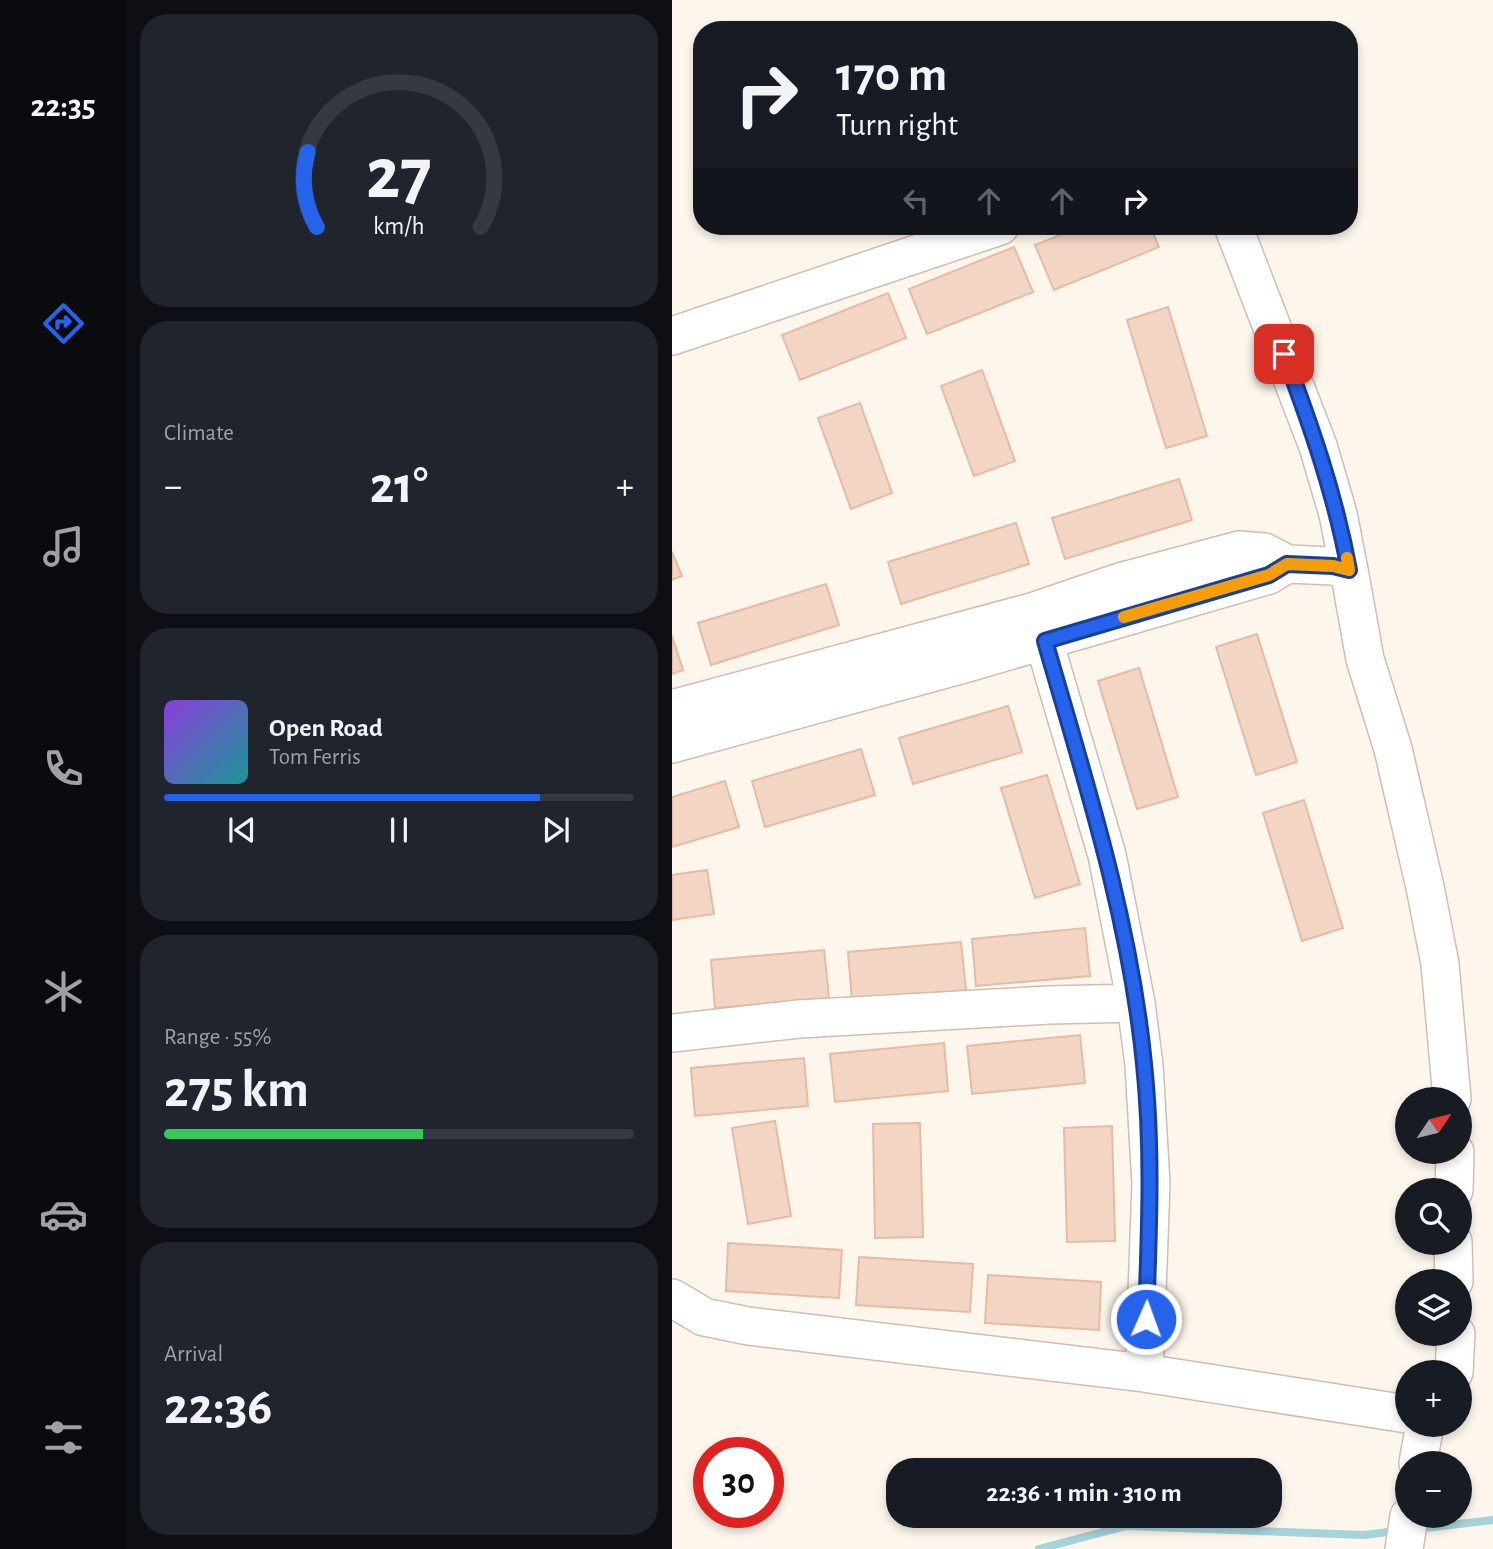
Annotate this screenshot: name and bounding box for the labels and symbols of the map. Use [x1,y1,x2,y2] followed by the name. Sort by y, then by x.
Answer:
[1254,324,1314,384] pin
[1395,1087,1472,1164] north arrow
[1109,1282,1183,1356] position arrow
[693,1437,784,1528] speed limit sign: 30

